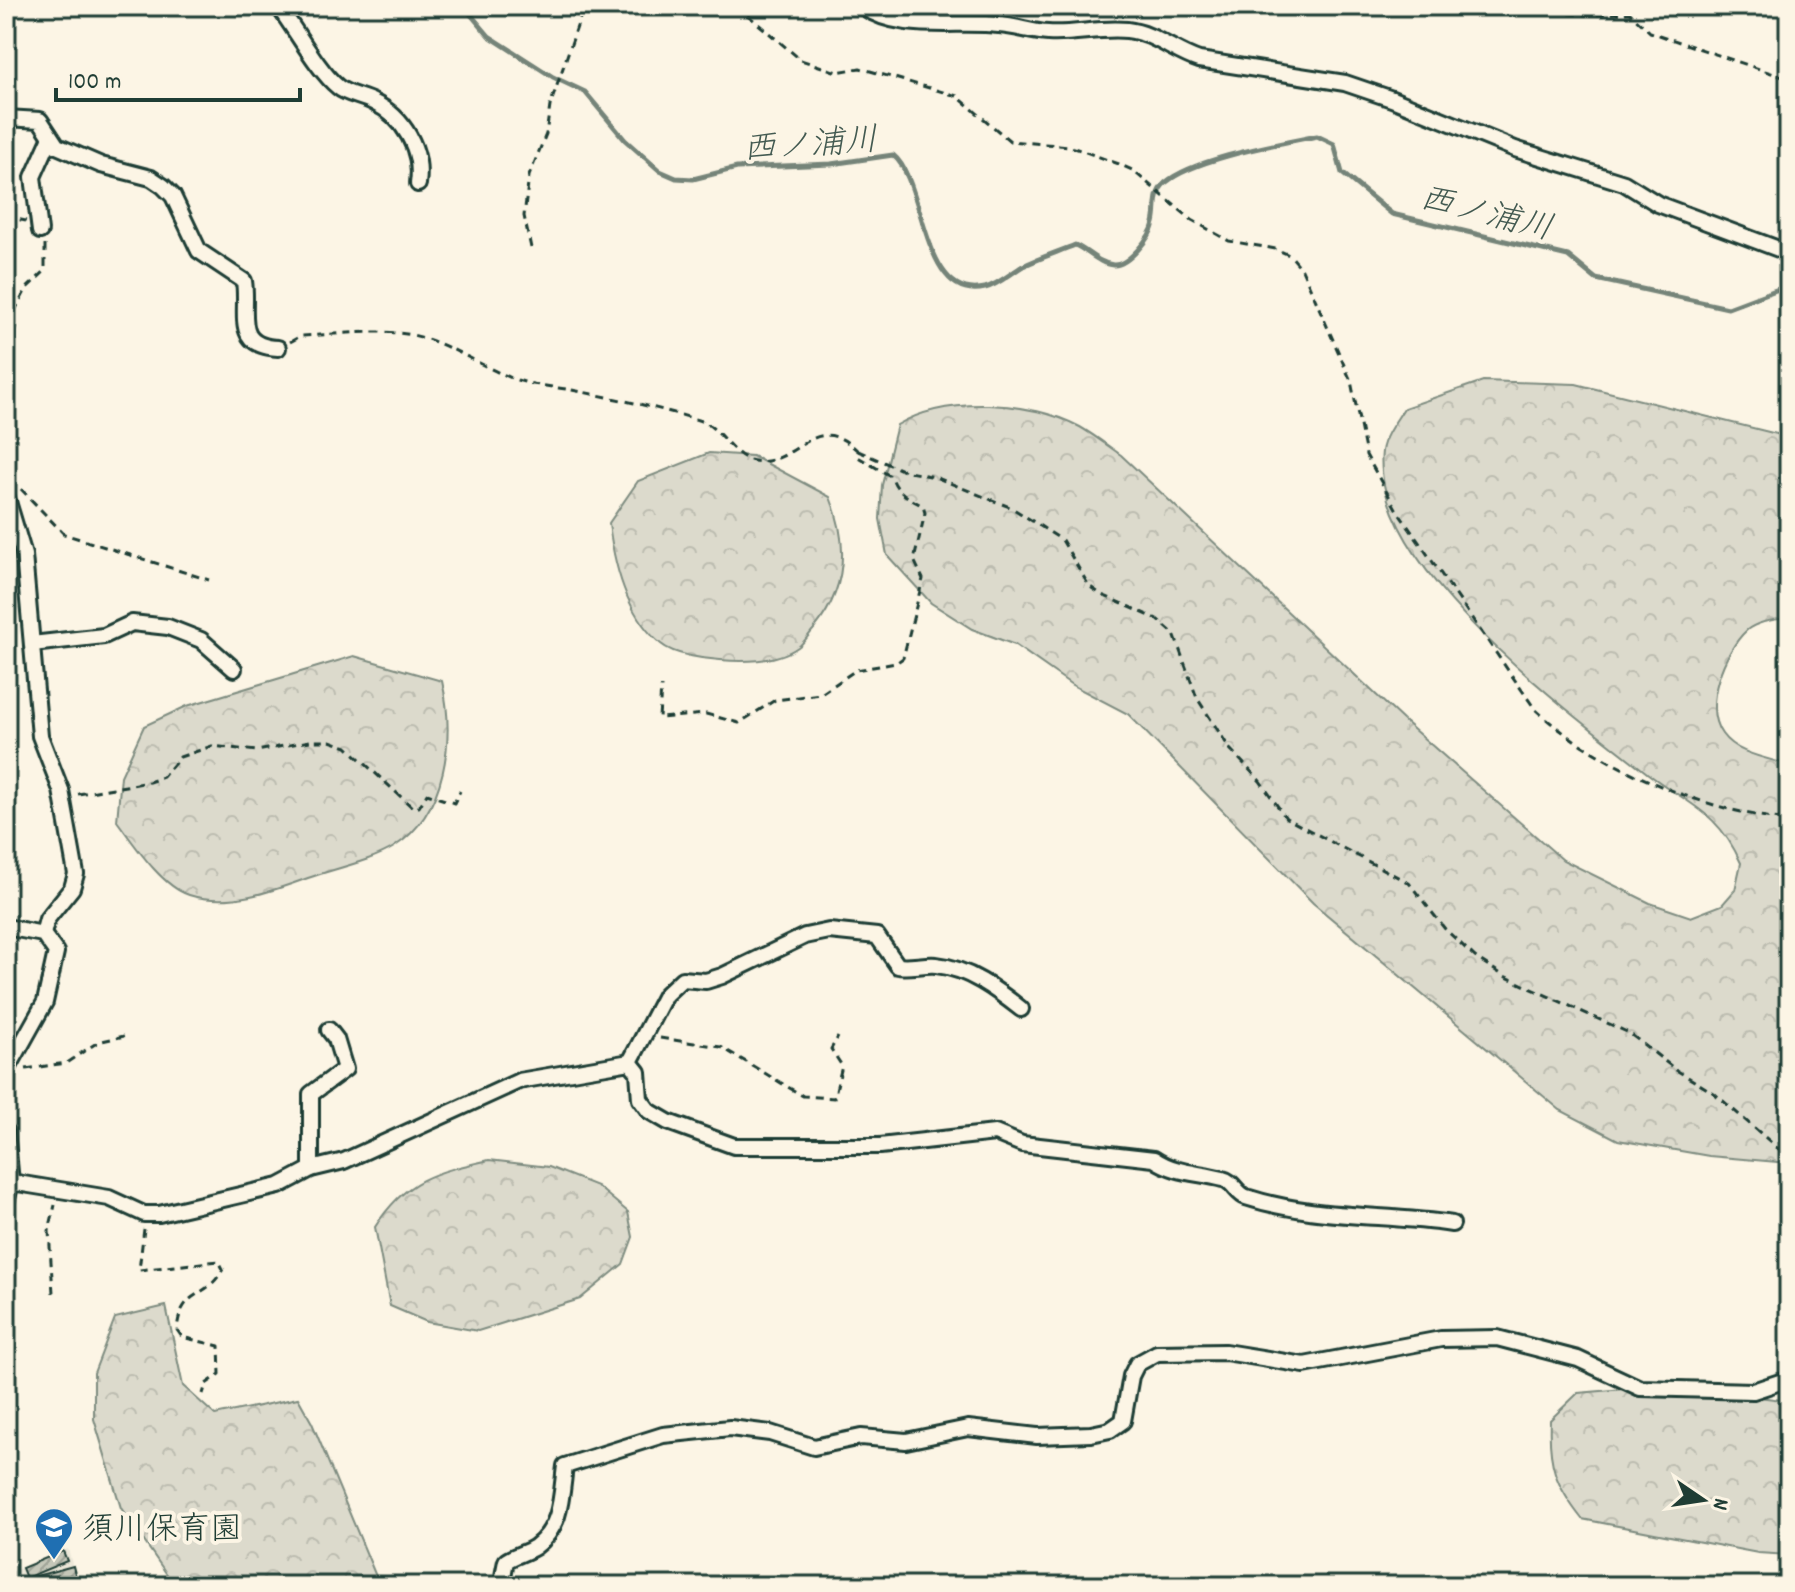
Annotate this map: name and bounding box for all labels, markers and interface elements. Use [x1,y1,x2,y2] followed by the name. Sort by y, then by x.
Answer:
[56,52,300,102] scale bar
[68,66,121,100] text: 100 m
[741,118,880,177] water label: 西ノ浦川
[1414,176,1558,257] water label: 西ノ浦川
[1663,1460,1743,1540] north arrow
[1703,1495,1735,1513] text: N
[33,1506,75,1561] school or university icon: 須川保育園
[82,1509,242,1555] place label: 須川保育園

